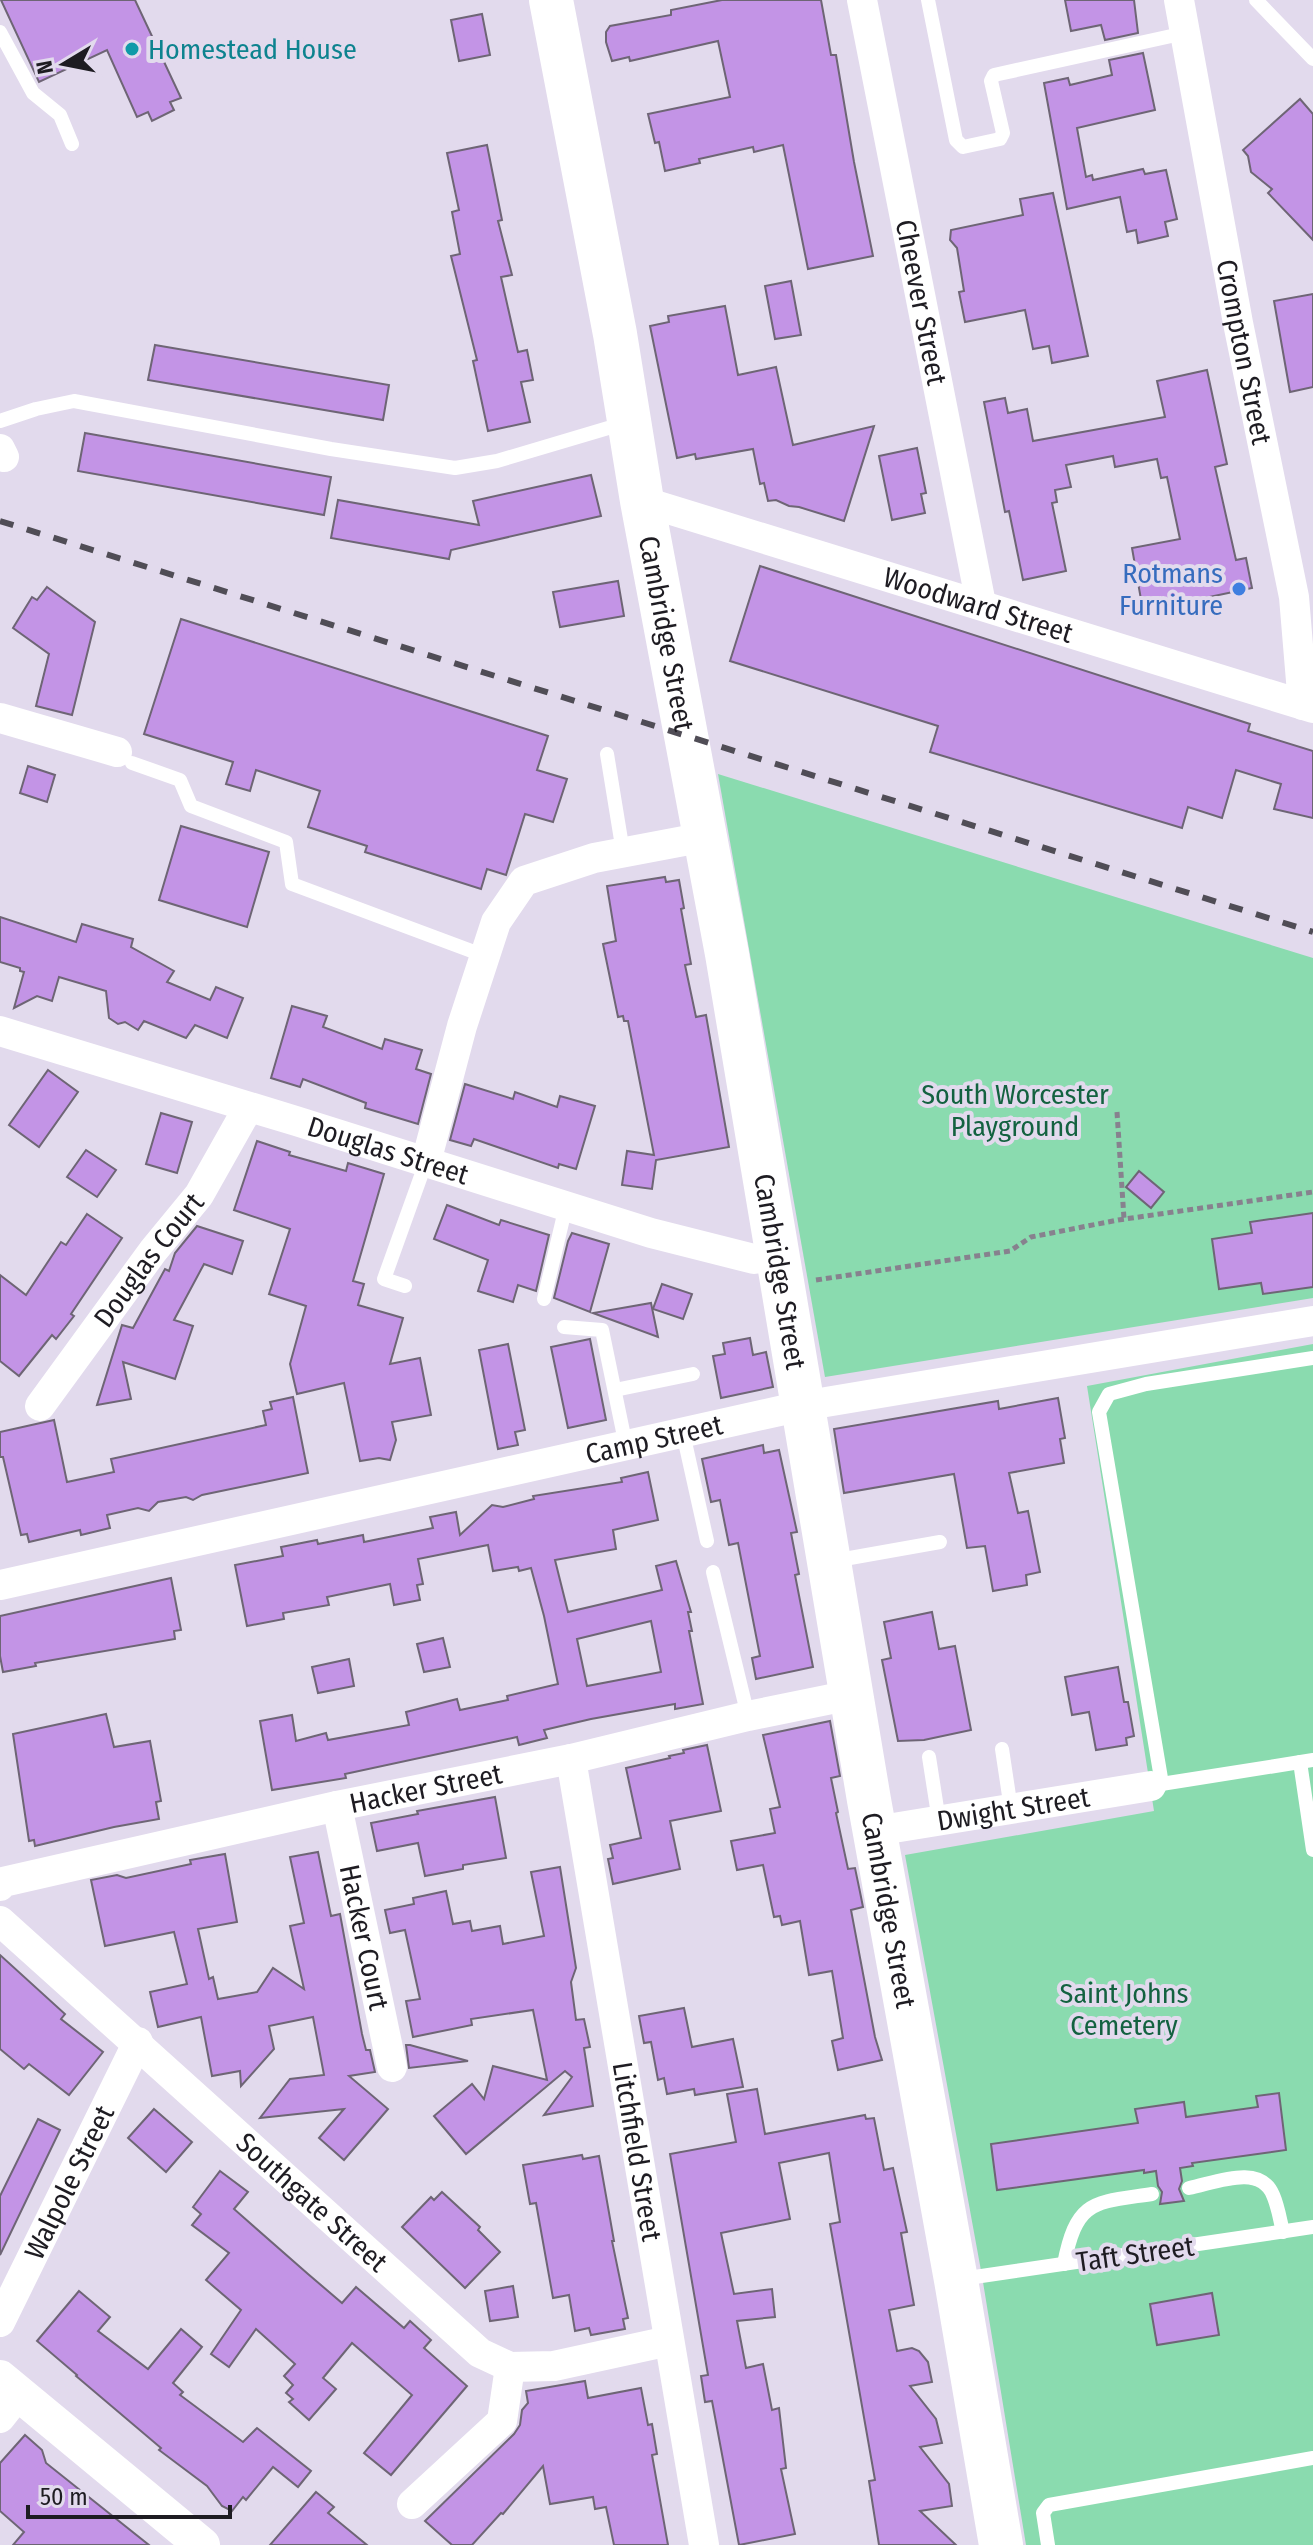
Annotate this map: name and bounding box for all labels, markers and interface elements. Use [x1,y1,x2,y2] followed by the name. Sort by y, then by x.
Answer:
[24,24,104,104] north arrow
[148,33,357,66] place label: Homestead House
[123,40,141,58] marker: Homestead House
[30,59,59,76] text: N
[889,217,954,389] street label: Cheever Street
[1210,257,1279,448] street label: Crompton Street
[632,533,701,735] street label: Cambridge Street
[1119,557,1223,622] place label: Rotmans Furniture
[880,560,1078,650] street label: Woodward Street
[1230,580,1248,598] marker: Rotmans Furniture
[921,1078,1109,1143] park label: South Worcester Playground
[304,1109,474,1191] street label: Douglas Street
[748,1171,813,1373] street label: Cambridge Street
[87,1186,211,1333] street label: Douglas Court
[582,1408,726,1470] street label: Camp Street
[347,1757,506,1820] street label: Hacker Street
[934,1780,1093,1837] street label: Dwight Street
[855,1810,923,2011] street label: Cambridge Street
[333,1861,396,2014] street label: Hacker Court
[1060,1977,1189,2042] park label: Saint Johns Cemetery
[606,2059,669,2244] street label: Litchfield Street
[17,2099,121,2264] street label: Walpole Street
[230,2126,395,2279] street label: Southgate Street
[1074,2229,1197,2279] street label: Taft Street
[28,2469,230,2519] scale bar
[40,2483,88,2511] text: 50 m

